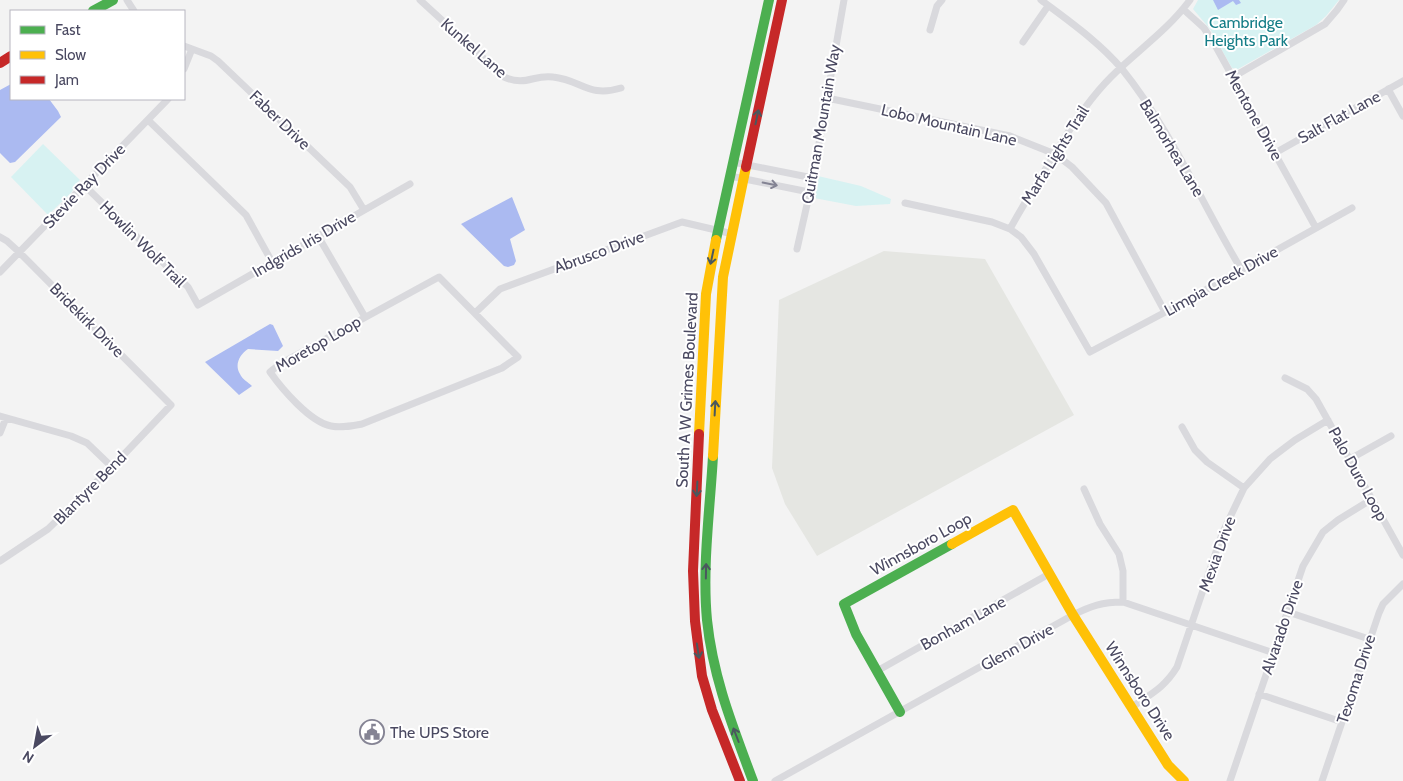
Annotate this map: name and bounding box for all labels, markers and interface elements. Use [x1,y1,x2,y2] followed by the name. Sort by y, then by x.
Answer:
[10,10,185,100] legend
[1204,13,1289,50] park label: Cambridge Heights Park
[437,14,511,82] street label: Kunkel Lane
[55,21,80,39] text: Fast
[798,43,844,205] street label: Quitman Mountain Way
[55,46,86,64] text: Slow
[1221,66,1287,164] street label: Mentone Drive
[54,71,79,89] text: Jam
[246,87,314,153] street label: Faber Drive
[1295,87,1383,147] street label: Salt Flat Lane
[1136,96,1208,200] street label: Balmorhea Lane
[879,100,1019,150] street label: Lobo Mountain Lane
[1017,102,1093,208] street label: Marfa Lights Trail
[753,109,763,125] one-way arrow
[39,140,129,232] street label: Stevie Ray Drive
[761,179,777,189] one-way arrow
[96,197,190,291] street label: Howlin Wolf Trail
[249,207,359,281] street label: Indgrids Iris Drive
[551,227,647,277] street label: Abrusco Drive
[1161,242,1281,320] street label: Limpia Creek Drive
[707,249,717,265] one-way arrow
[46,279,128,361] street label: Bridekirk Drive
[672,292,702,488] street label: South A W Grimes Boulevard
[272,312,364,376] street label: Moretop Loop
[711,401,720,417] one-way arrow
[1324,424,1392,524] street label: Palo Duro Loop
[50,448,130,528] street label: Blantyre Bend
[692,481,701,497] one-way arrow
[867,508,975,580] street label: Winnsboro Loop
[1195,514,1239,594] street label: Mexia Drive
[701,563,711,579] one-way arrow
[1257,577,1307,677] street label: Alvarado Drive
[917,592,1009,654] street label: Bonham Lane
[977,619,1057,675] street label: Glenn Drive
[1333,632,1379,726] street label: Texoma Drive
[1101,638,1179,744] street label: Winnsboro Drive
[694,643,704,659] one-way arrow
[359,719,385,745] public building icon: The UPS Store
[10,721,60,771] north arrow
[390,723,489,742] place label: The UPS Store
[731,728,740,744] one-way arrow
[19,747,37,767] text: N

